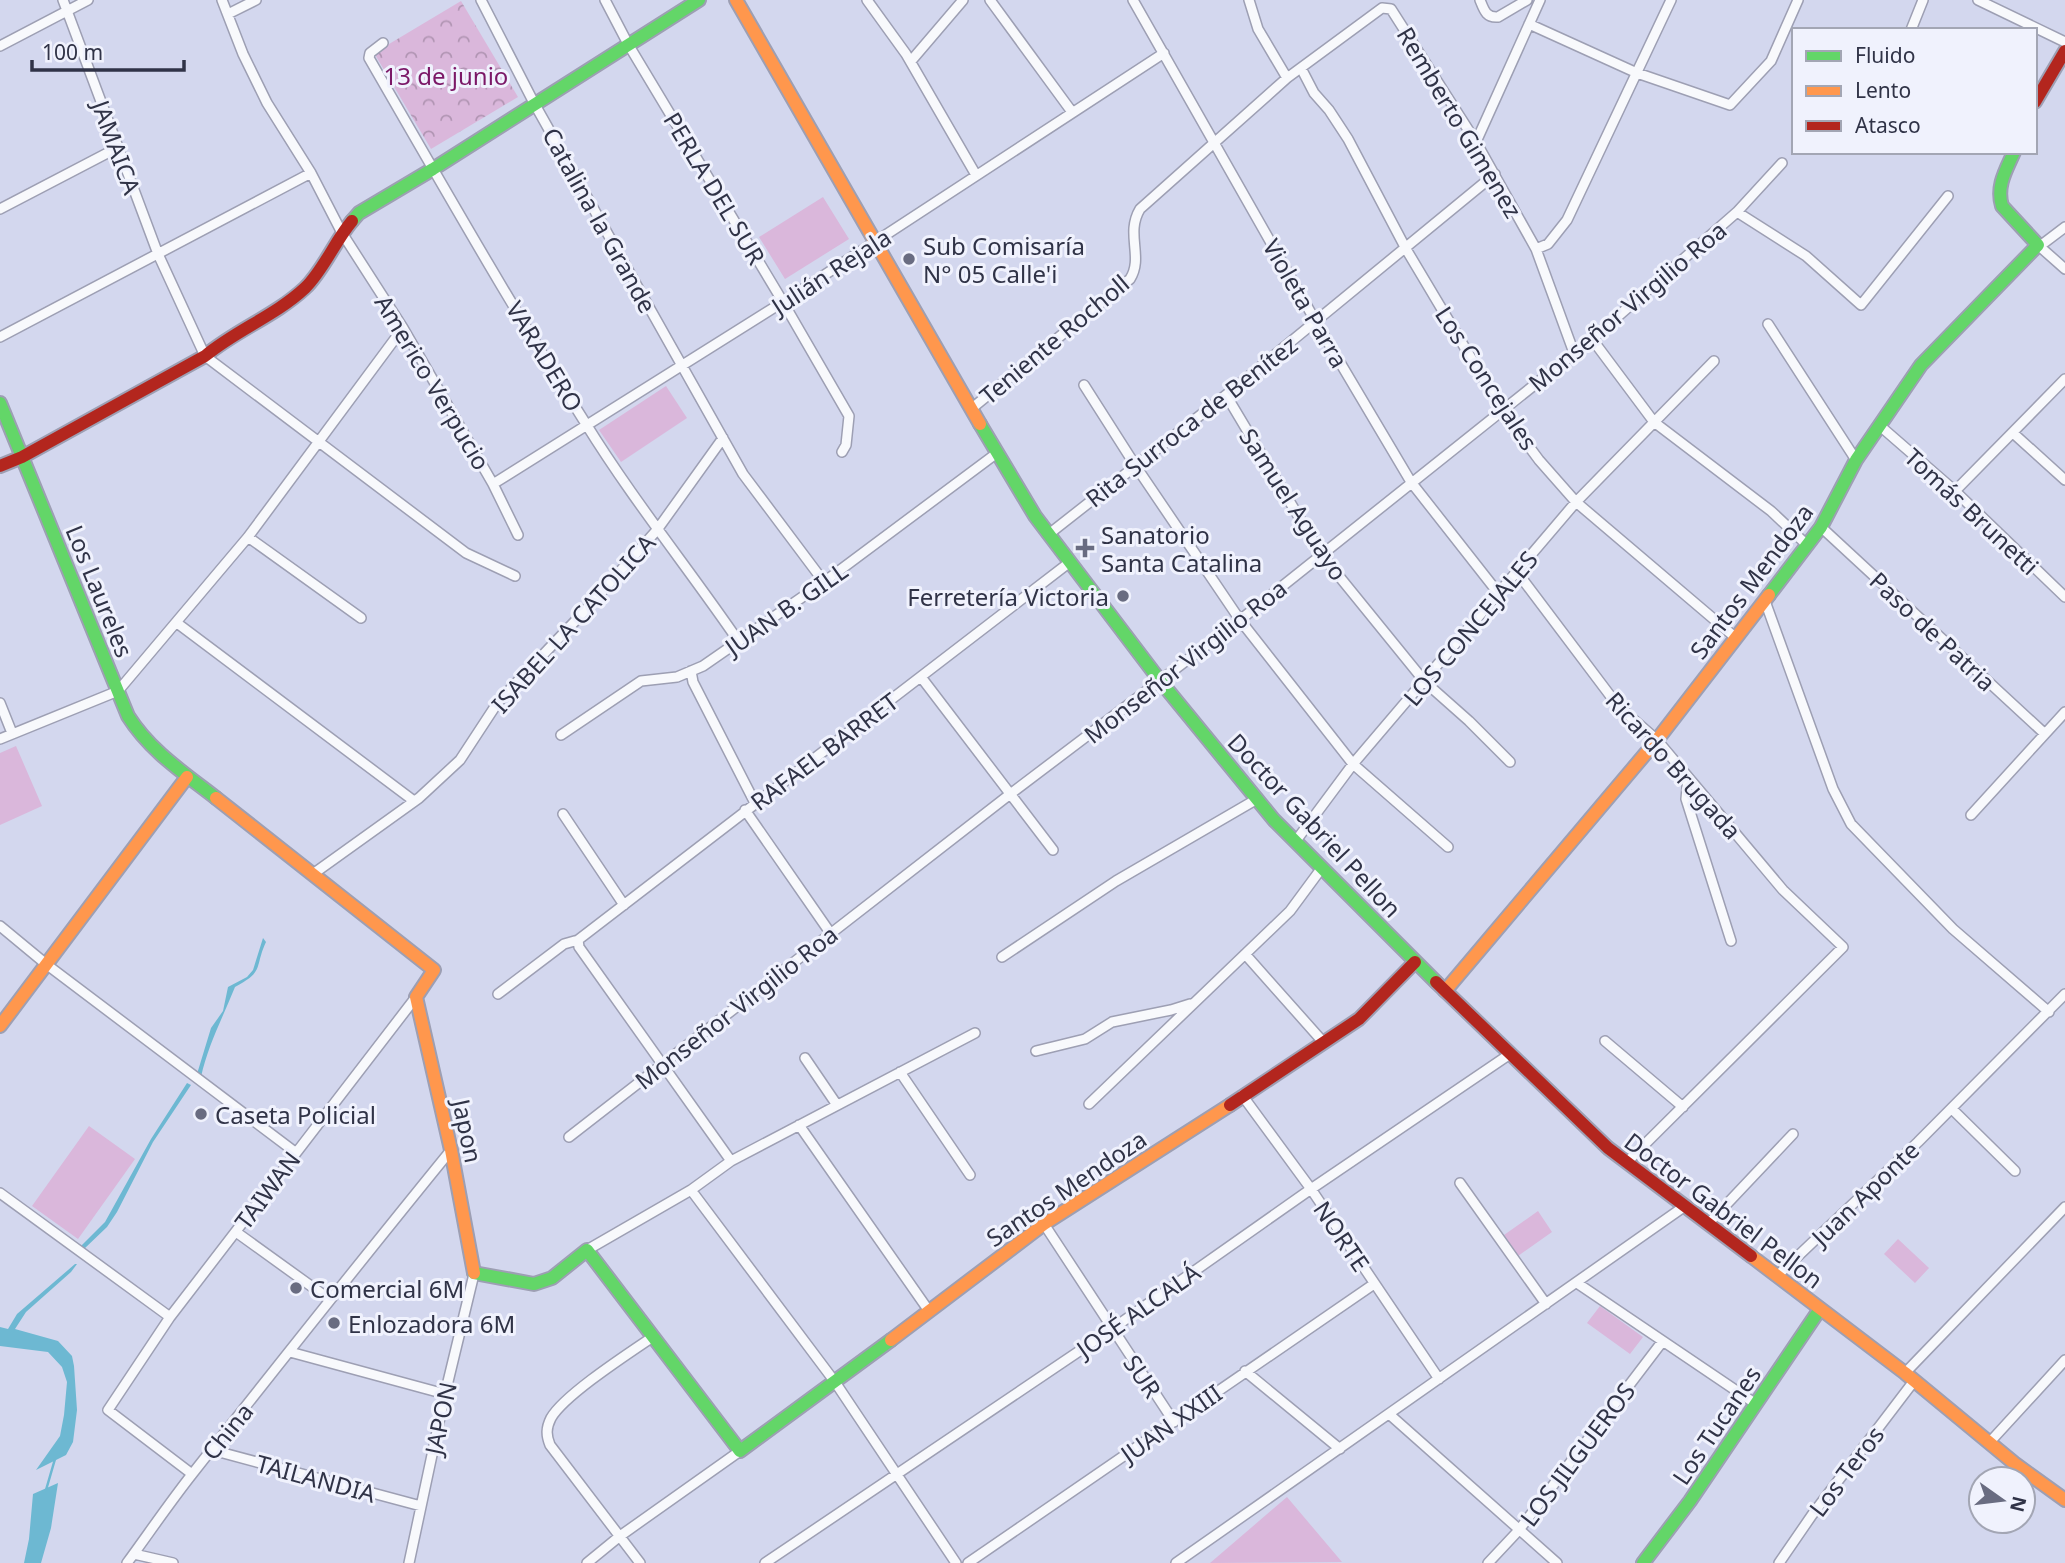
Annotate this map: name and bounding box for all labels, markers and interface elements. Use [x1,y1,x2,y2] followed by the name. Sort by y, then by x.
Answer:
[1390,20,1530,224] street label: Remberto Gimenez
[32,28,184,72] scale bar
[1792,28,2037,154] legend
[42,38,103,66] text: 100 m
[1855,41,1915,69] text: Fluido
[384,59,508,92] park label: 13 de junio
[1855,76,1911,104] text: Lento
[84,94,149,199] street label: JAMAICA
[656,106,774,270] street label: PERLA DEL SUR
[1855,111,1921,139] text: Atasco
[535,121,665,319] street label: Catalina la Grande
[1521,213,1733,399] street label: Monseñor Virgilio Roa
[763,220,897,323] street label: Julián Rejala
[923,229,1085,290] place label: Sub Comisaría N° 05 Calle'i
[1256,232,1356,374] street label: Violeta Parra
[901,251,917,267] marker: Sub Comisaría N° 05 Calle'i
[972,267,1136,411] street label: Teniente Rocholl
[368,288,498,476] street label: Americo Verpucio
[499,295,591,417] street label: VARADERO
[1428,300,1546,456] street label: Los Concejales
[1078,328,1304,514] street label: Rita Surroca de Benítez
[1232,422,1356,586] street label: Samuel Aguayo
[1898,440,2046,582] street label: Tomás Brunetti
[1682,497,1820,665] street label: Santos Mendoza
[1101,518,1262,579] place label: Sanatorio Santa Catalina
[58,520,142,662] street label: Los Laureles
[484,526,663,720] street label: ISABEL LA CATOLICA
[1075,538,1095,558] marker: Sanatorio Santa Catalina
[1395,544,1545,712] street label: LOS CONCEJALES
[717,554,854,664] street label: JUAN B. GILL
[1863,564,2003,698] street label: Paso de Patria
[1077,571,1293,751] street label: Monseñor Virgilio Roa
[907,580,1109,613] place label: Ferretería Victoria
[1115,588,1131,604] marker: Ferretería Victoria
[743,684,905,818] street label: RAFAEL BARRET
[1599,684,1749,846] street label: Ricardo Brugada
[1221,726,1409,924] street label: Doctor Gabriel Pellon
[628,917,844,1097] street label: Monseñor Virgilio Roa
[445,1094,491,1166] street label: Japon
[215,1098,376,1131] place label: Caseta Policial
[193,1106,209,1122] marker: Caseta Policial
[980,1122,1152,1254] street label: Santos Mendoza
[1618,1124,1830,1296] street label: Doctor Gabriel Pellon
[1803,1133,1926,1254] street label: Juan Aponte
[227,1144,307,1236] street label: TAIWAN
[1306,1194,1378,1278] street label: NORTE
[1068,1255,1207,1366] street label: JOSÉ ALCALÁ
[310,1272,464,1305] place label: Comercial 6M
[288,1280,304,1296] marker: Comercial 6M
[348,1307,515,1340] place label: Enlozadora 6M
[326,1315,342,1331] marker: Enlozadora 6M
[1117,1348,1169,1404] street label: SUR
[1664,1359,1768,1491] street label: Los Tucanes
[1512,1375,1642,1533] street label: LOS JILGUEROS
[1112,1376,1228,1471] street label: JUAN XXIII
[416,1379,464,1459] street label: JAPON
[194,1396,260,1466] street label: China
[1801,1419,1891,1523] street label: Los Teros
[253,1446,380,1510] street label: TAILANDIA
[1967,1465,2037,1535] north arrow
[2004,1493,2033,1515] text: N

